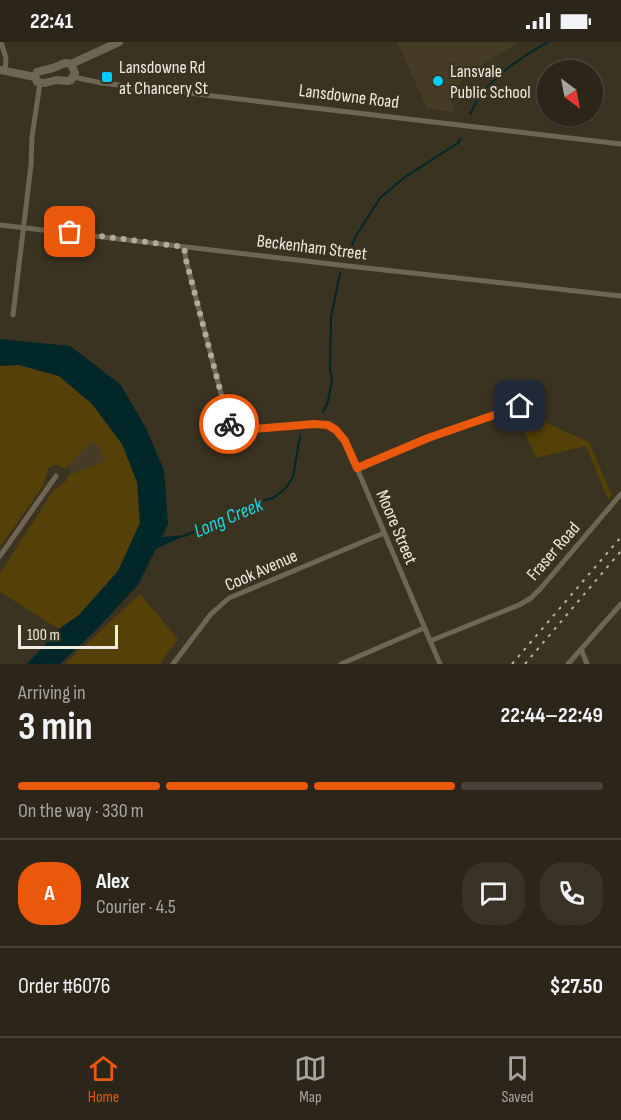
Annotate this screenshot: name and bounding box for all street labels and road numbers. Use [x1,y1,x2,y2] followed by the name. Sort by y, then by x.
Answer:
[298,80,400,113] street label: Lansdowne Road
[256,230,369,265] street label: Beckenham Street
[372,487,422,568] street label: Moore Street
[522,518,584,585] street label: Fraser Road
[222,545,301,596] street label: Cook Avenue

